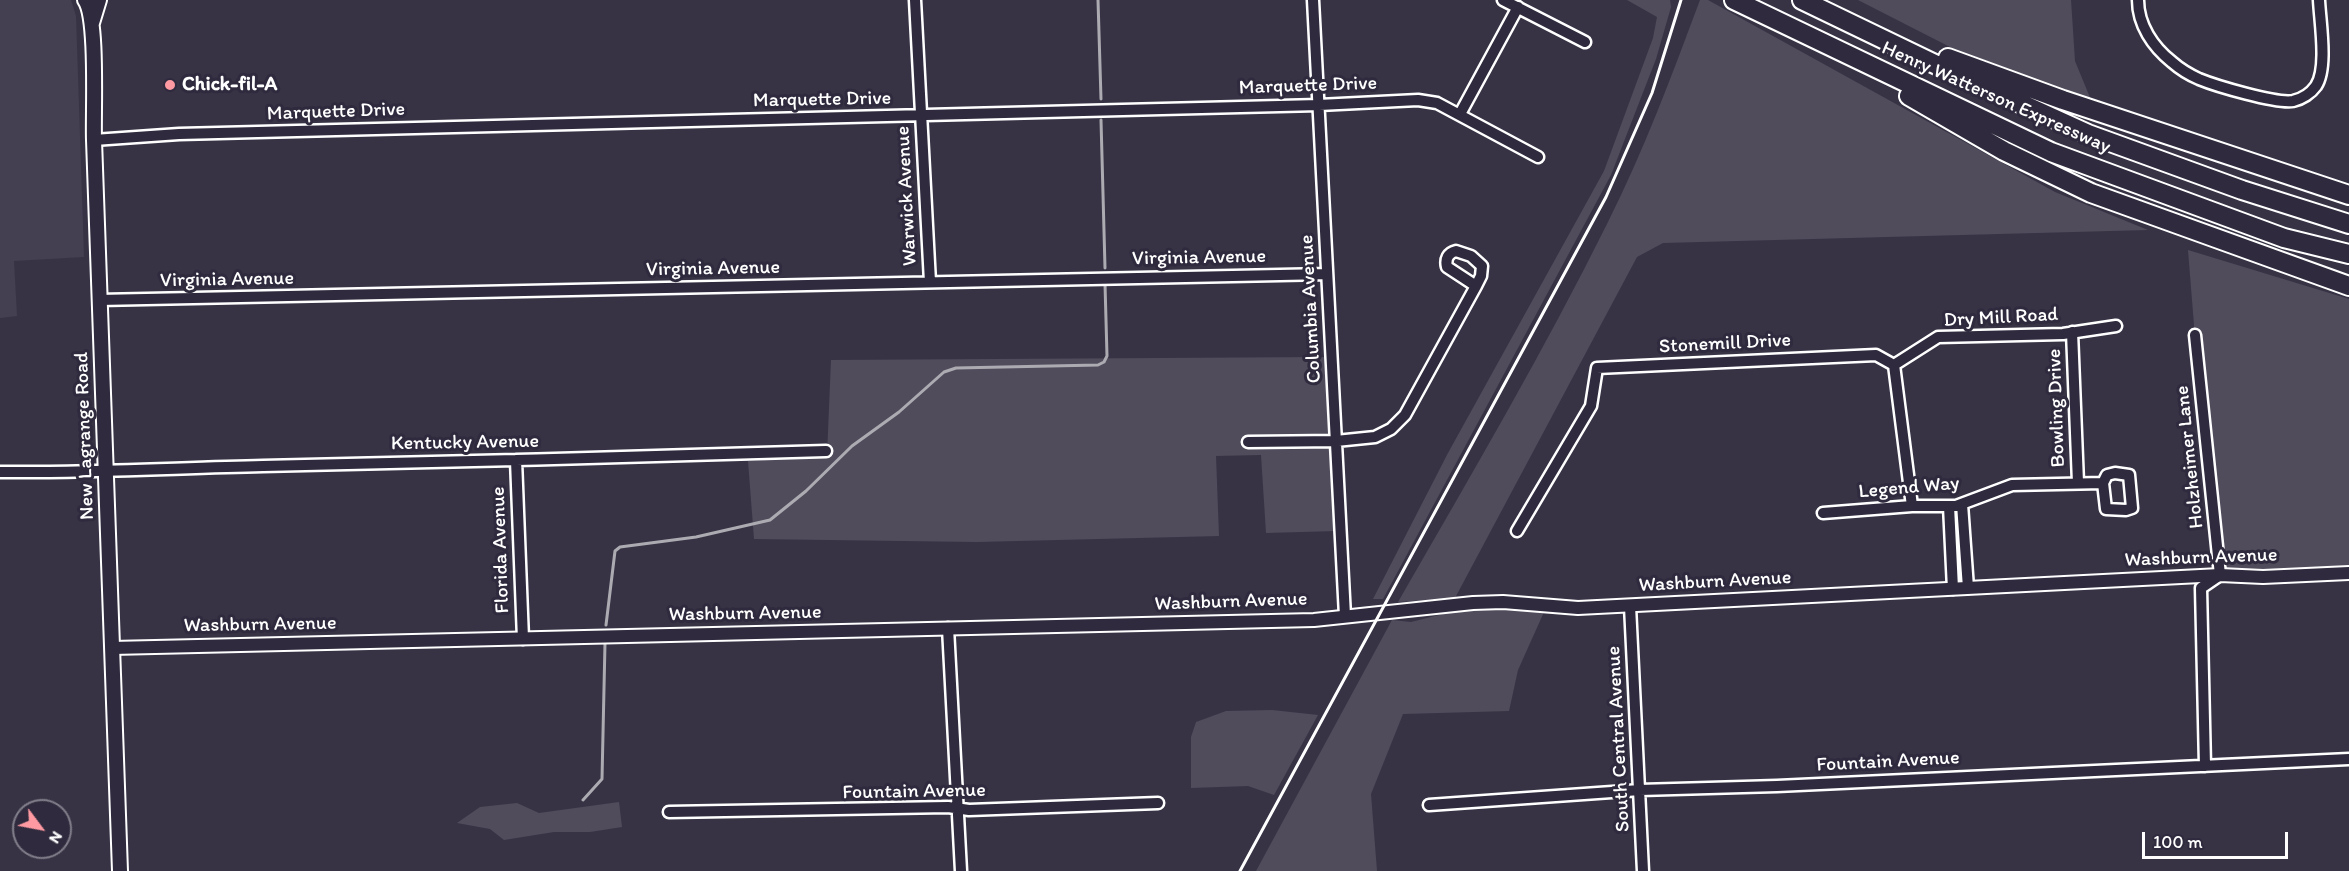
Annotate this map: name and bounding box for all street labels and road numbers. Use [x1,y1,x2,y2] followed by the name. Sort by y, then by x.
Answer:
[1878,37,2114,159] street label: Henry Watterson Expressway
[1239,72,1377,100] street label: Marquette Drive
[753,87,891,113] street label: Marquette Drive
[267,98,405,126] street label: Marquette Drive
[891,125,923,267] street label: Warwick Avenue
[1295,234,1327,384] street label: Columbia Avenue
[1132,245,1266,271] street label: Virginia Avenue
[646,256,780,282] street label: Virginia Avenue
[160,267,294,293] street label: Virginia Avenue
[1943,303,2059,333] street label: Dry Mill Road
[1658,329,1792,359] street label: Stonemill Drive
[2043,348,2071,468] street label: Bowling Drive
[70,352,100,520] street label: New Lagrange Road
[2171,384,2209,530] street label: Holzheimer Lane
[391,430,539,456] street label: Kentucky Avenue
[1857,472,1961,504] street label: Legend Way
[487,486,515,614] street label: Florida Avenue
[2124,543,2278,573] street label: Washburn Avenue
[1638,566,1792,598] street label: Washburn Avenue
[1154,587,1308,617] street label: Washburn Avenue
[668,601,822,627] street label: Washburn Avenue
[183,612,337,638] street label: Washburn Avenue
[1602,645,1636,833] street label: South Central Avenue
[1816,746,1960,778] street label: Fountain Avenue
[842,779,986,805] street label: Fountain Avenue

